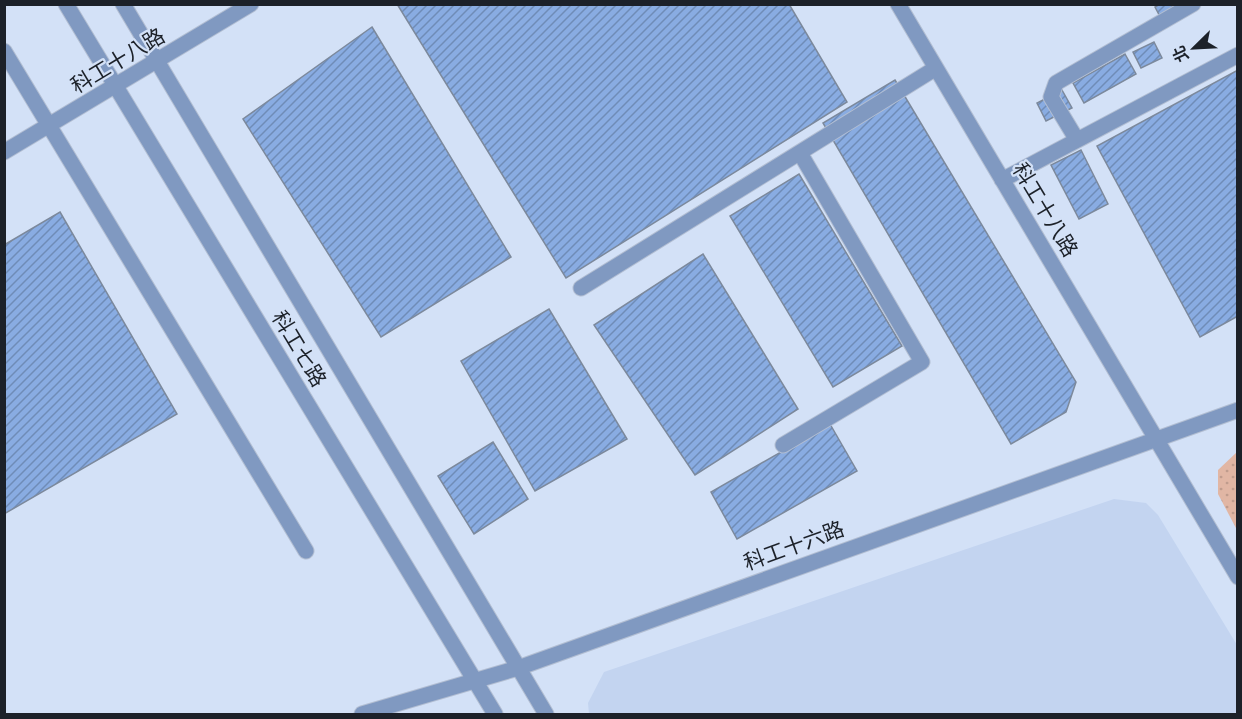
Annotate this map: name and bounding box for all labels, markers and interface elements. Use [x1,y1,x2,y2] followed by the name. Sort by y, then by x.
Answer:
[1164,18,1224,78] north arrow
[66,23,170,99] street label: 科工十八路
[1169,43,1193,65] text: 北
[1007,158,1083,262] street label: 科工十八路
[266,306,332,392] street label: 科工七路
[740,516,848,576] street label: 科工十六路

